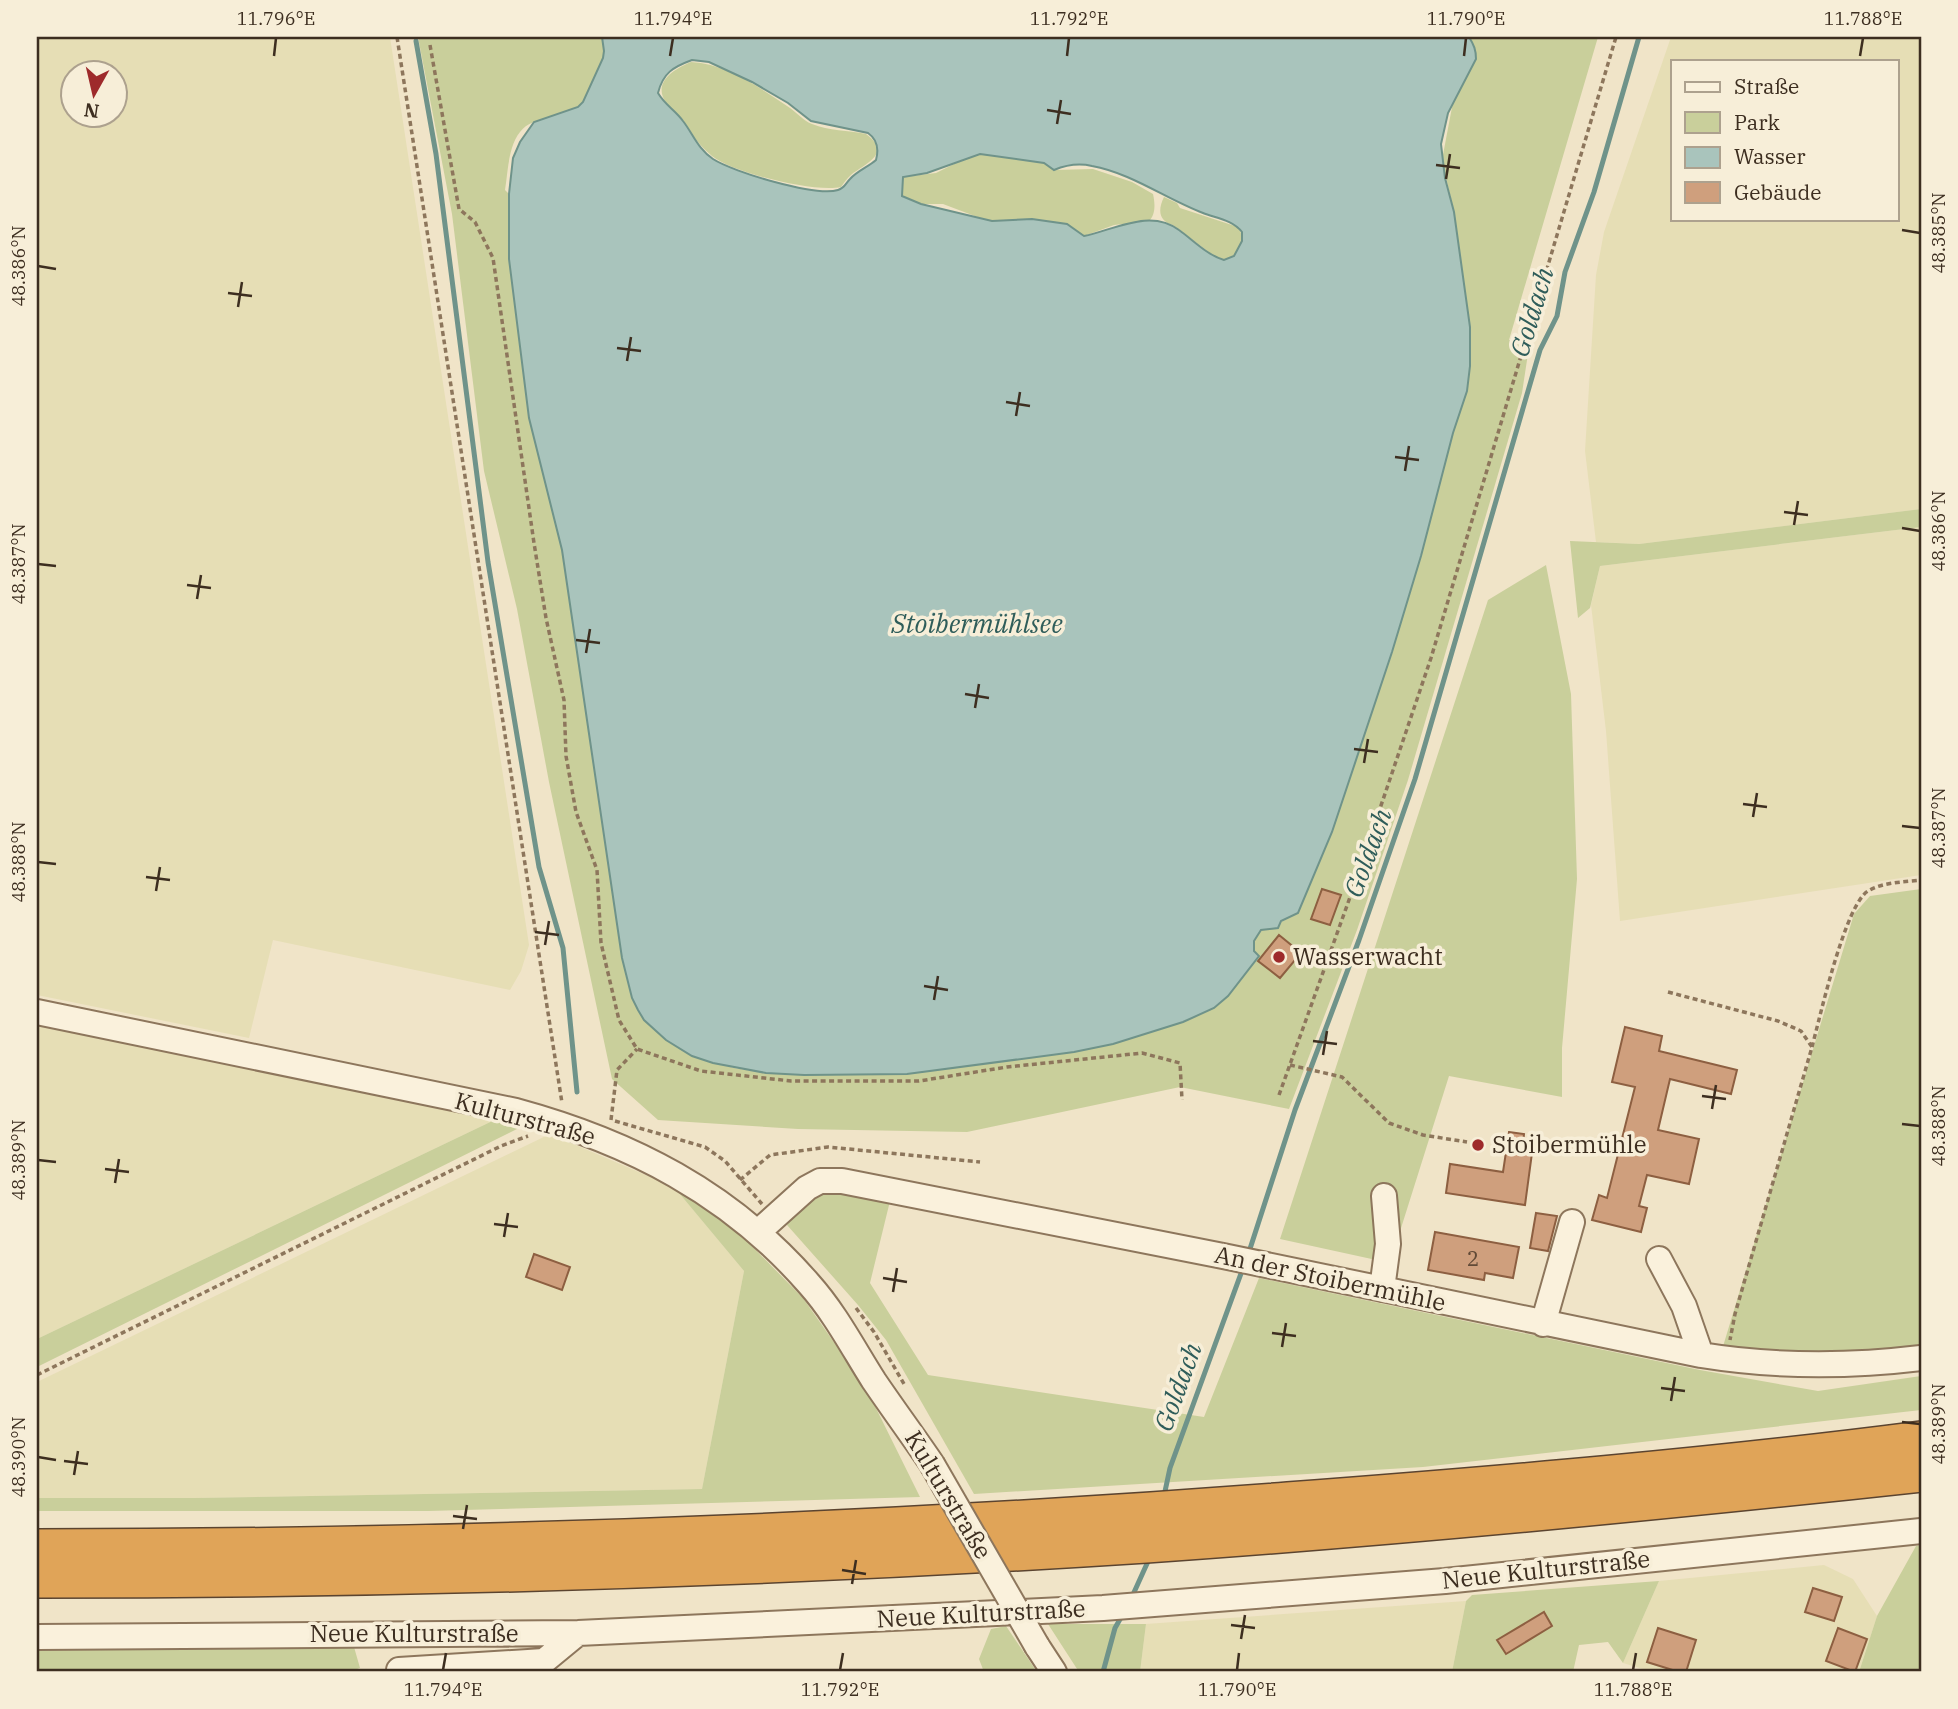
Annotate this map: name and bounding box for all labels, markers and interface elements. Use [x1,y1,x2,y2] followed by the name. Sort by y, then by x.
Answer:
[237,7,315,30] text: 11.796°E
[634,7,712,30] text: 11.794°E
[1030,7,1108,30] text: 11.792°E
[1427,7,1505,30] text: 11.790°E
[1824,7,1902,30] text: 11.788°E
[60,60,130,130] north arrow
[1671,60,1898,220] legend
[1734,72,1799,100] text: Straße
[83,98,101,124] text: N
[1734,108,1781,136] text: Park
[1734,142,1806,170] text: Wasser
[1734,178,1822,206] text: Gebäude
[1927,192,1950,274] text: 48.385°N
[7,225,30,307] text: 48.386°N
[1501,262,1561,360] water label: Goldach
[1927,490,1950,572] text: 48.386°N
[7,523,30,605] text: 48.387°N
[890,606,1063,640] water label: Stoibermühlsee
[1927,787,1950,869] text: 48.387°N
[1335,803,1399,901] water label: Goldach
[7,821,30,903] text: 48.388°N
[1293,940,1443,972] place label: Wasserwacht
[1271,949,1287,965] marker: Wasserwacht
[451,1084,599,1152] street label: Kulturstraße
[1927,1085,1950,1167] text: 48.388°N
[7,1119,30,1201] text: 48.389°N
[1492,1128,1647,1160] place label: Stoibermühle
[1470,1137,1486,1153] marker: Stoibermühle
[1212,1238,1449,1318] street label: An der Stoibermühle
[1467,1244,1479,1272] house number: 2
[1145,1337,1209,1435] water label: Goldach
[1927,1383,1950,1465] text: 48.389°N
[7,1416,30,1498] text: 48.390°N
[898,1424,1000,1565] street label: Kulturstraße
[1440,1542,1652,1596] street label: Neue Kulturstraße
[876,1592,1086,1634] street label: Neue Kulturstraße
[309,1617,519,1649] street label: Neue Kulturstraße
[404,1678,482,1701] text: 11.794°E
[801,1678,879,1701] text: 11.792°E
[1198,1678,1276,1701] text: 11.790°E
[1594,1678,1672,1701] text: 11.788°E

